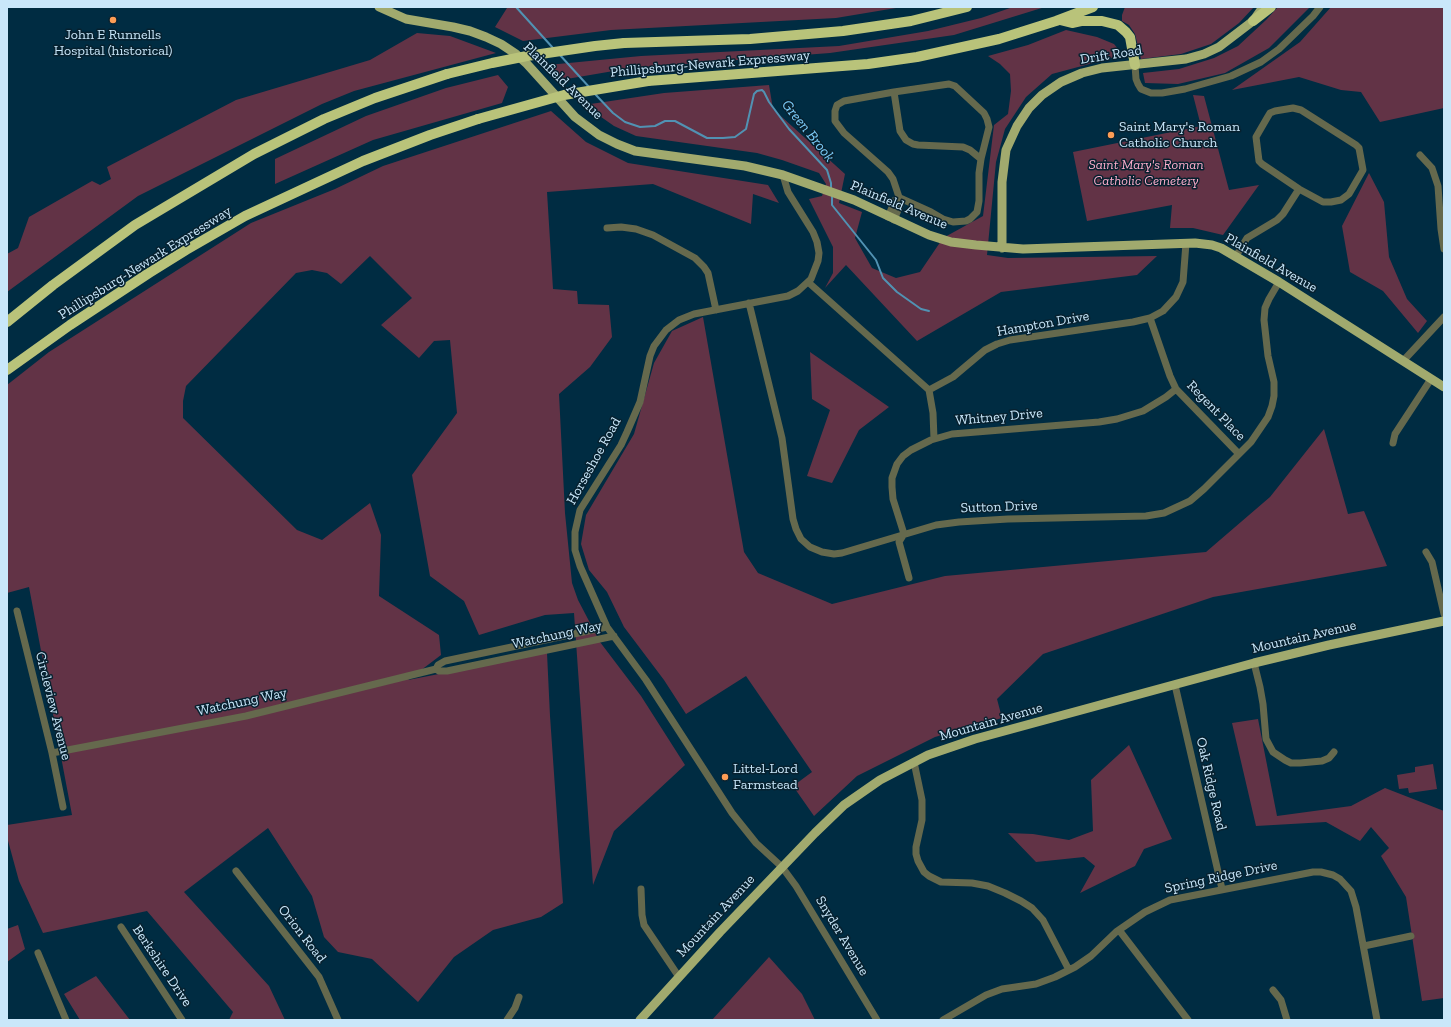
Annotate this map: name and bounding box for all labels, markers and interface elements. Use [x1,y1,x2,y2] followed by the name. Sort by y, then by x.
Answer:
[108,15,118,25] marker: John E Runnells Hospital (historical)
[54,27,172,60] place label: John E Runnells Hospital (historical)
[520,39,606,123] street label: Plainfield Avenue
[1079,42,1143,68] street label: Drift Road
[609,47,811,81] street label: Phillipsburg-Newark Expressway
[778,96,838,166] water label: Green Brook
[1119,119,1240,152] place label: Saint Mary's Roman Catholic Church
[1106,130,1116,140] marker: Saint Mary's Roman Catholic Church
[1088,157,1204,190] park label: Saint Mary's Roman Catholic Cemetery
[848,177,950,233] street label: Plainfield Avenue
[55,203,235,323] street label: Phillipsburg-Newark Expressway
[1222,230,1320,296] street label: Plainfield Avenue
[995,308,1091,340] street label: Hampton Drive
[1183,377,1249,445] street label: Regent Place
[955,405,1043,429] street label: Whitney Drive
[563,414,625,508] street label: Horseshoe Road
[960,497,1038,517] street label: Sutton Drive
[510,617,604,653] street label: Watchung Way
[1250,617,1358,657] street label: Mountain Avenue
[31,650,75,762] street label: Circleview Avenue
[195,684,289,720] street label: Watchung Way
[937,699,1045,745] street label: Mountain Avenue
[1192,736,1230,832] street label: Oak Ridge Road
[733,761,798,794] place label: Littel-Lord Farmstead
[720,772,730,782] marker: Littel-Lord Farmstead
[1163,857,1279,897] street label: Spring Ridge Drive
[674,871,758,961] street label: Mountain Avenue
[812,893,872,979] street label: Snyder Avenue
[274,902,330,966] street label: Orion Road
[129,922,195,1010] street label: Berkshire Drive

